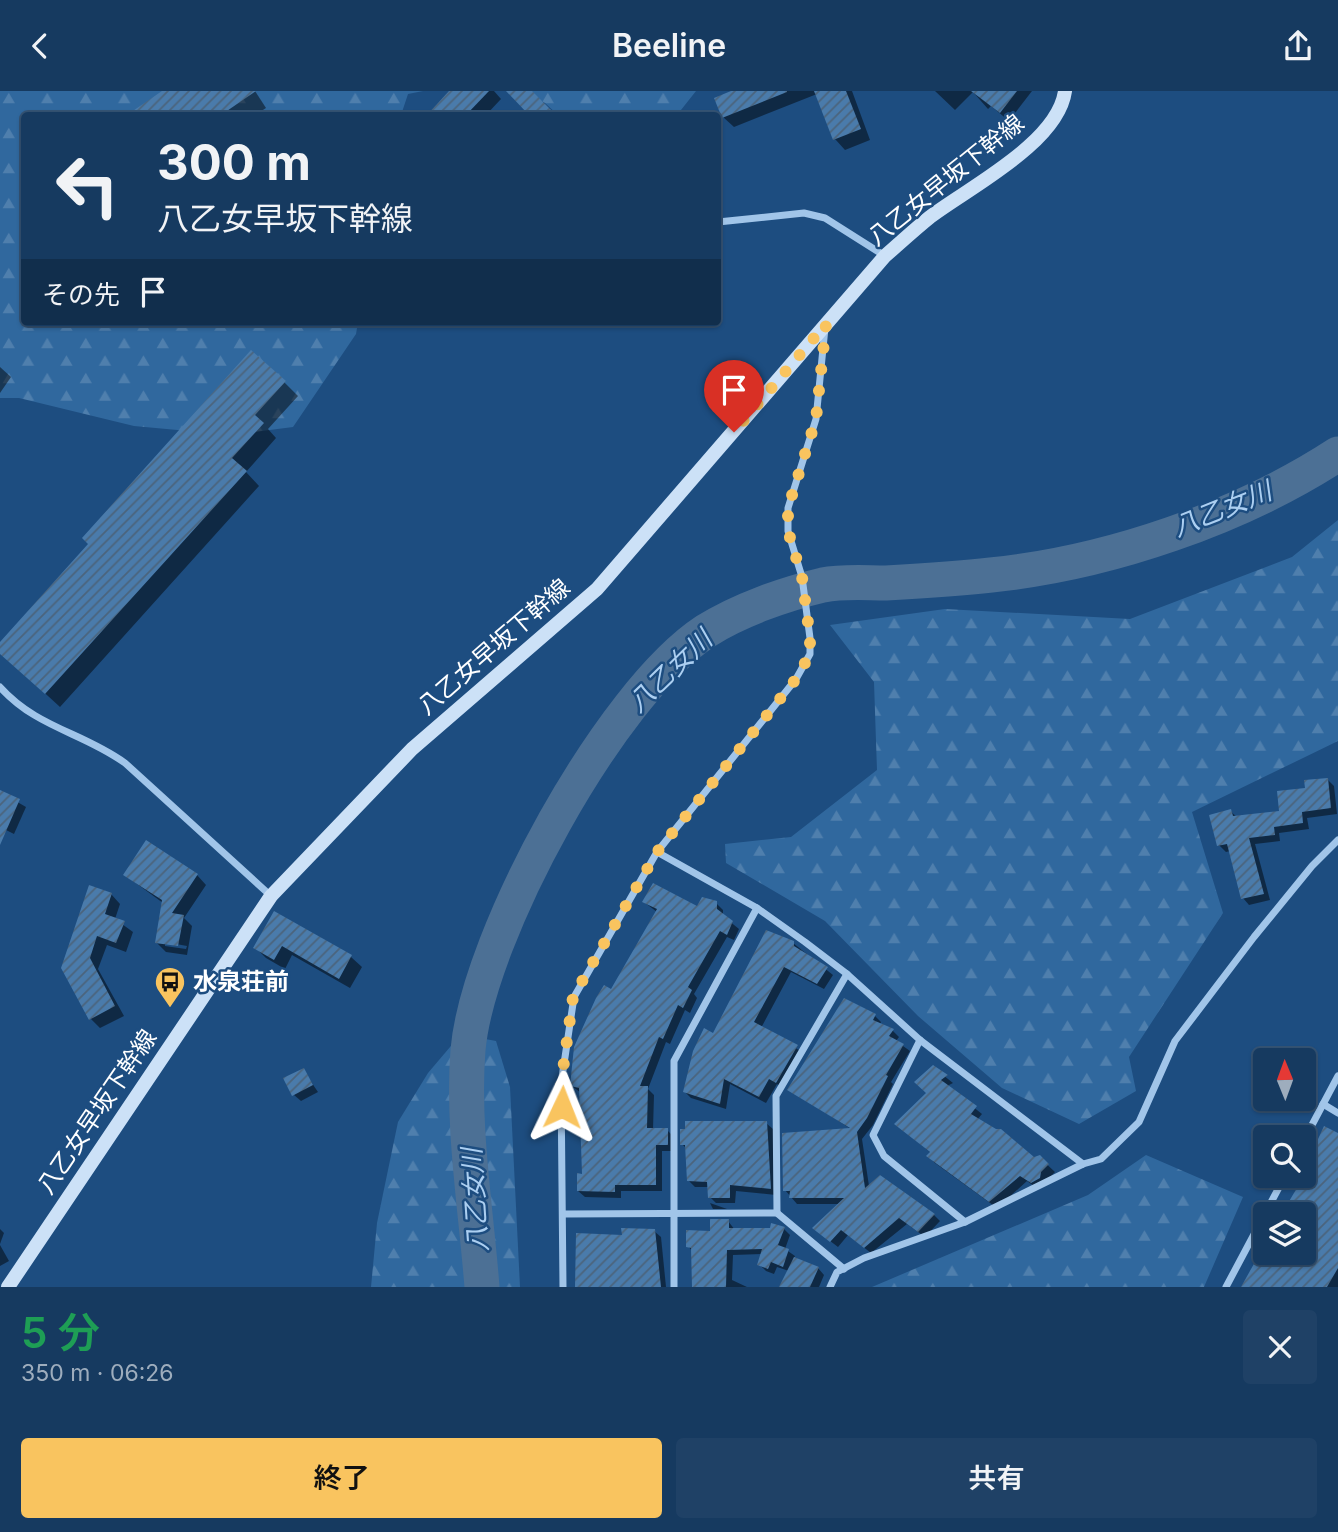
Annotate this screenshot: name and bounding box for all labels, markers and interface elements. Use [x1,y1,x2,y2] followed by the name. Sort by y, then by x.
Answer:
[612,26,726,65] text: Beeline
[21,27,59,65] icon: back
[1279,27,1317,65] icon: share
[862,108,1029,251] street label: 八乙女早坂下幹線
[157,133,311,192] text: 300 m
[42,140,133,231] icon: left
[157,199,413,238] text: 八乙女早坂下幹線
[134,273,172,311] icon: arrive
[42,279,120,310] text: その先
[704,360,764,432] pin
[715,371,753,409] icon: arrive
[1168,474,1279,542] water label: 八乙女川
[412,573,576,721] street label: 八乙女早坂下幹線
[621,621,720,718] water label: 八乙女川
[153,965,187,1009] bus stop icon: 水泉荘前
[193,967,289,996] place label: 水泉荘前
[31,1024,162,1199] street label: 八乙女早坂下幹線
[1253,1048,1316,1111] north arrow
[1253,1048,1316,1265] map controls
[525,1070,599,1144] position arrow
[1253,1125,1316,1188] button: search
[455,1144,494,1253] water label: 八乙女川
[1253,1202,1316,1265] button: layers
[21,1307,100,1358] text: 5 分
[1243,1310,1317,1384] button: close
[21,1359,174,1387] text: 350 m · 06:26
[21,1438,662,1518] button: 終了
[676,1438,1317,1518] button: 共有

